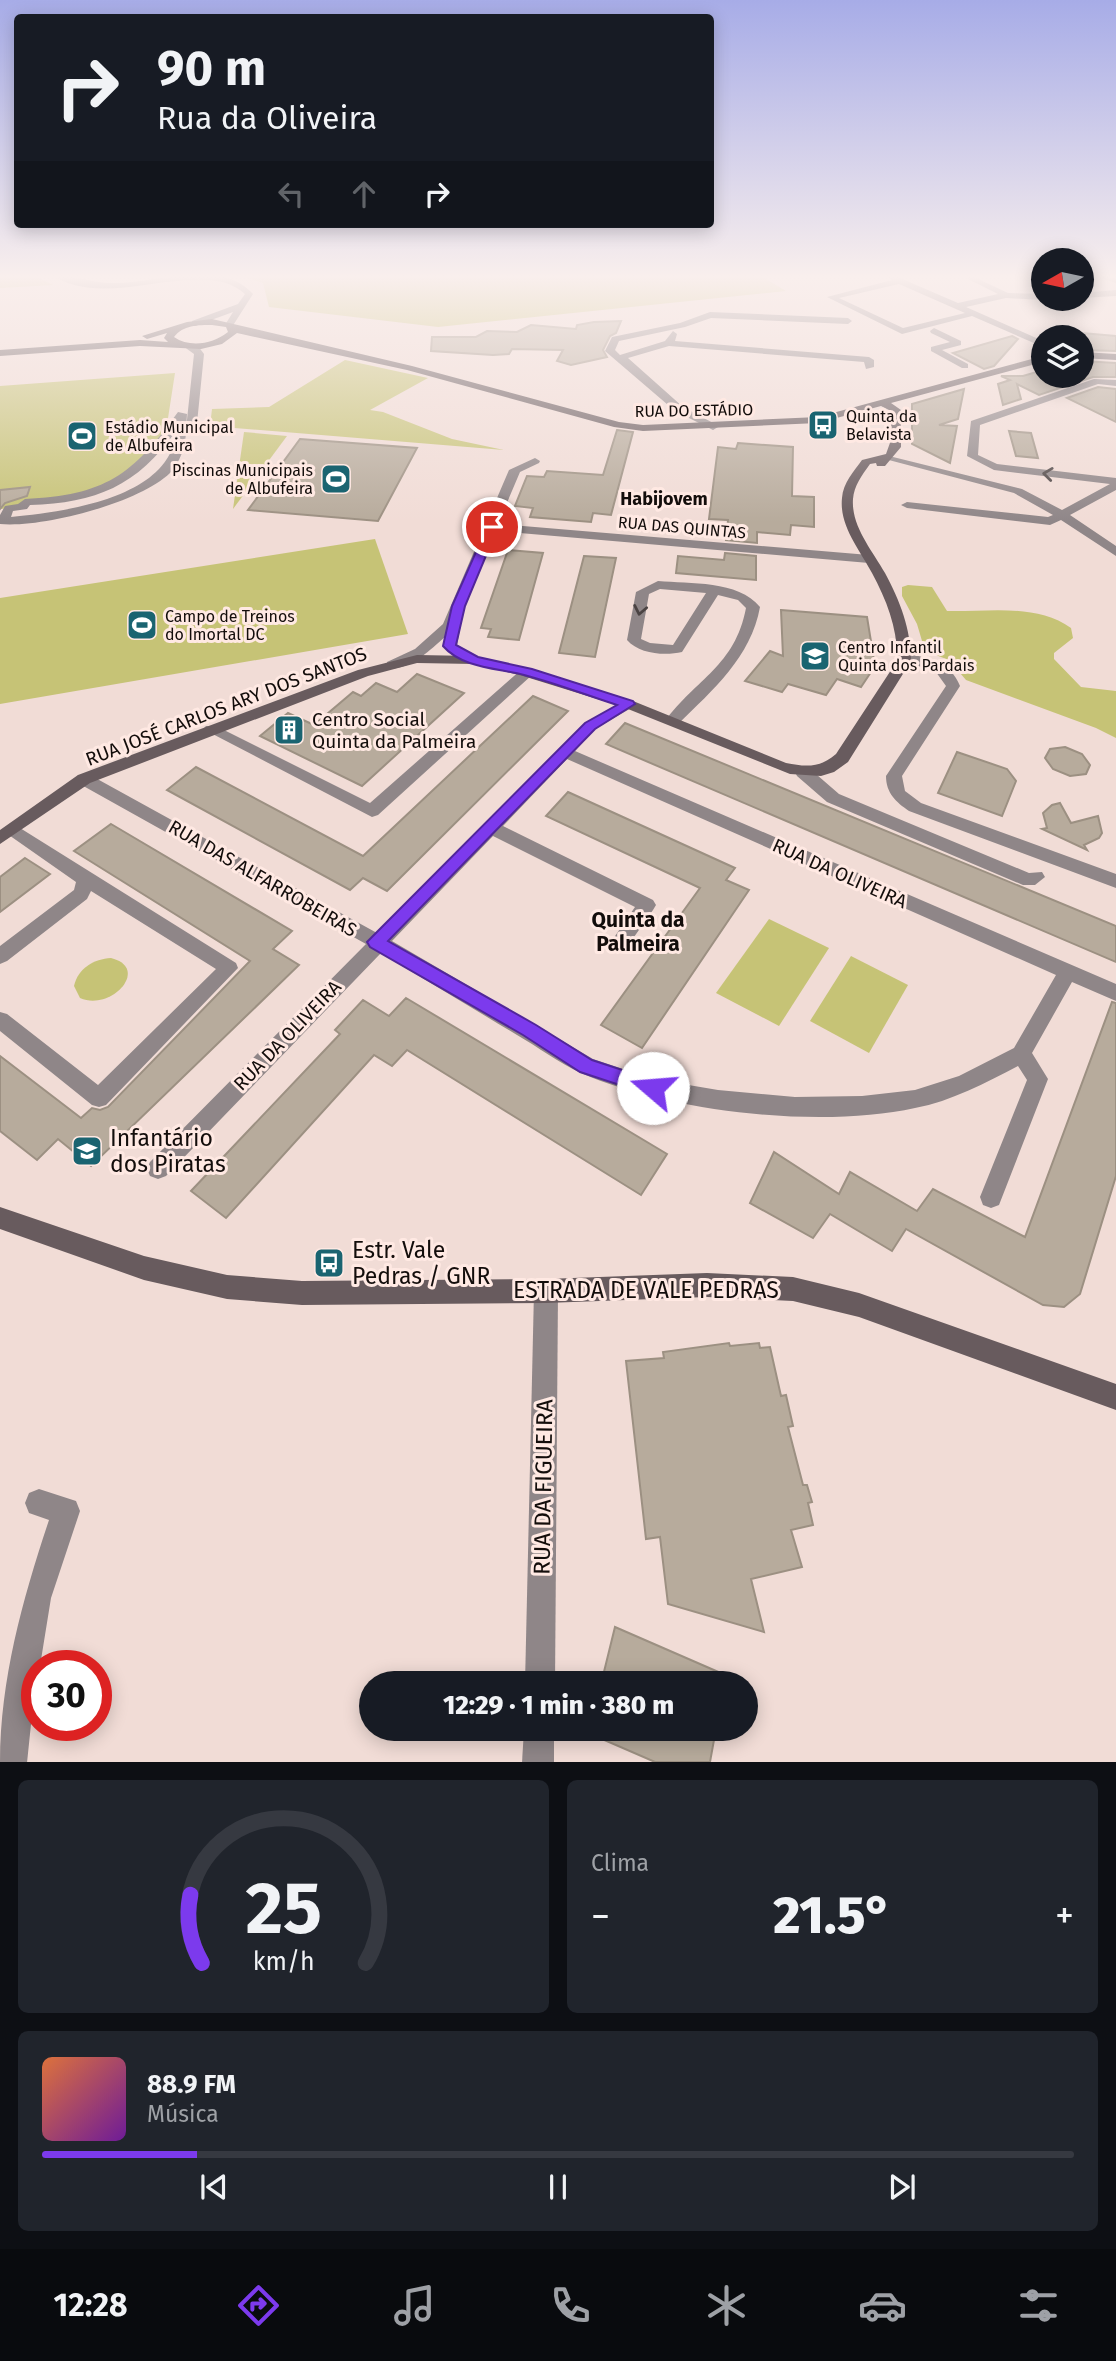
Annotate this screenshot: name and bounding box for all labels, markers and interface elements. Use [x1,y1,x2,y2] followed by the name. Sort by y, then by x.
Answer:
[157,39,266,98] text: 90 m
[42,42,133,133] icon: right
[157,99,377,137] text: Rua da Oliveira
[272,175,310,213] icon: left
[345,175,383,213] icon: ahead
[418,175,456,213] icon: right
[1031,248,1094,312] north arrow
[1031,248,1094,388] map controls
[1031,325,1094,388] button: layers
[635,399,753,421] street label: RUA DO ESTÁDIO
[846,407,917,444] place label: Quinta da Belavista
[806,408,840,442] bus stop icon: Quinta da Belavista
[105,418,234,455] place label: Estádio Municipal de Albufeira
[65,419,99,453] sports icon: Estádio Municipal de Albufeira
[172,461,313,498] place label: Piscinas Municipais de Albufeira
[319,462,353,496] sports icon: Piscinas Municipais de Albufeira
[1042,466,1054,481] one-way arrow
[620,488,708,510] district label: Habijovem
[462,497,522,557] pin
[473,508,511,546] icon: arrive
[617,512,747,543] street label: RUA DAS QUINTAS
[633,604,648,616] one-way arrow
[165,607,295,644] place label: Campo de Treinos do Imortal DC
[125,608,159,642] sports icon: Campo de Treinos do Imortal DC
[838,638,975,675] place label: Centro Infantil Quinta dos Pardais
[798,639,832,673] school or university icon: Centro Infantil Quinta dos Pardais
[82,642,370,771] street label: RUA JOSÉ CARLOS ARY DOS SANTOS
[312,708,476,753] place label: Centro Social Quinta da Palmeira
[272,713,306,747] building icon: Centro Social Quinta da Palmeira
[164,815,361,942] street label: RUA DAS ALFARROBEIRAS
[769,834,911,913] street label: RUA DA OLIVEIRA
[592,907,685,957] district label: Quinta da Palmeira
[229,975,346,1095] street label: RUA DA OLIVEIRA
[616,1051,690,1125] position arrow
[110,1124,226,1178] place label: Infantário dos Piratas
[70,1134,104,1168] school or university icon: Infantário dos Piratas
[352,1236,490,1290] place label: Estr. Vale Pedras / GNR
[312,1246,346,1280] bus stop icon: Estr. Vale Pedras / GNR
[513,1276,779,1304] street label: ESTRADA DE VALE PEDRAS
[527,1398,559,1575] street label: RUA DA FIGUEIRA
[21,1650,112,1741] speed limit sign: 30
[443,1690,674,1721] text: 12:29 · 1 min · 380 m
[591,1849,649,1877] text: Clima
[245,1865,322,1952] text: 25
[773,1884,892,1947] text: 21.5°
[591,1893,610,1939] text: −
[1055,1893,1074,1939] text: +
[253,1946,314,1976] text: km/h
[147,2069,236,2100] text: 88.9 FM
[147,2100,219,2128] text: Música
[195,2168,233,2206] icon: previous
[539,2168,577,2206] icon: pause
[883,2168,921,2206] icon: next
[234,2281,283,2330] icon: directions
[390,2281,439,2330] icon: music
[546,2281,595,2330] icon: phone
[702,2281,751,2330] icon: climate
[858,2281,907,2330] icon: car
[1014,2281,1063,2330] icon: filters
[53,2286,128,2324] text: 12:28

